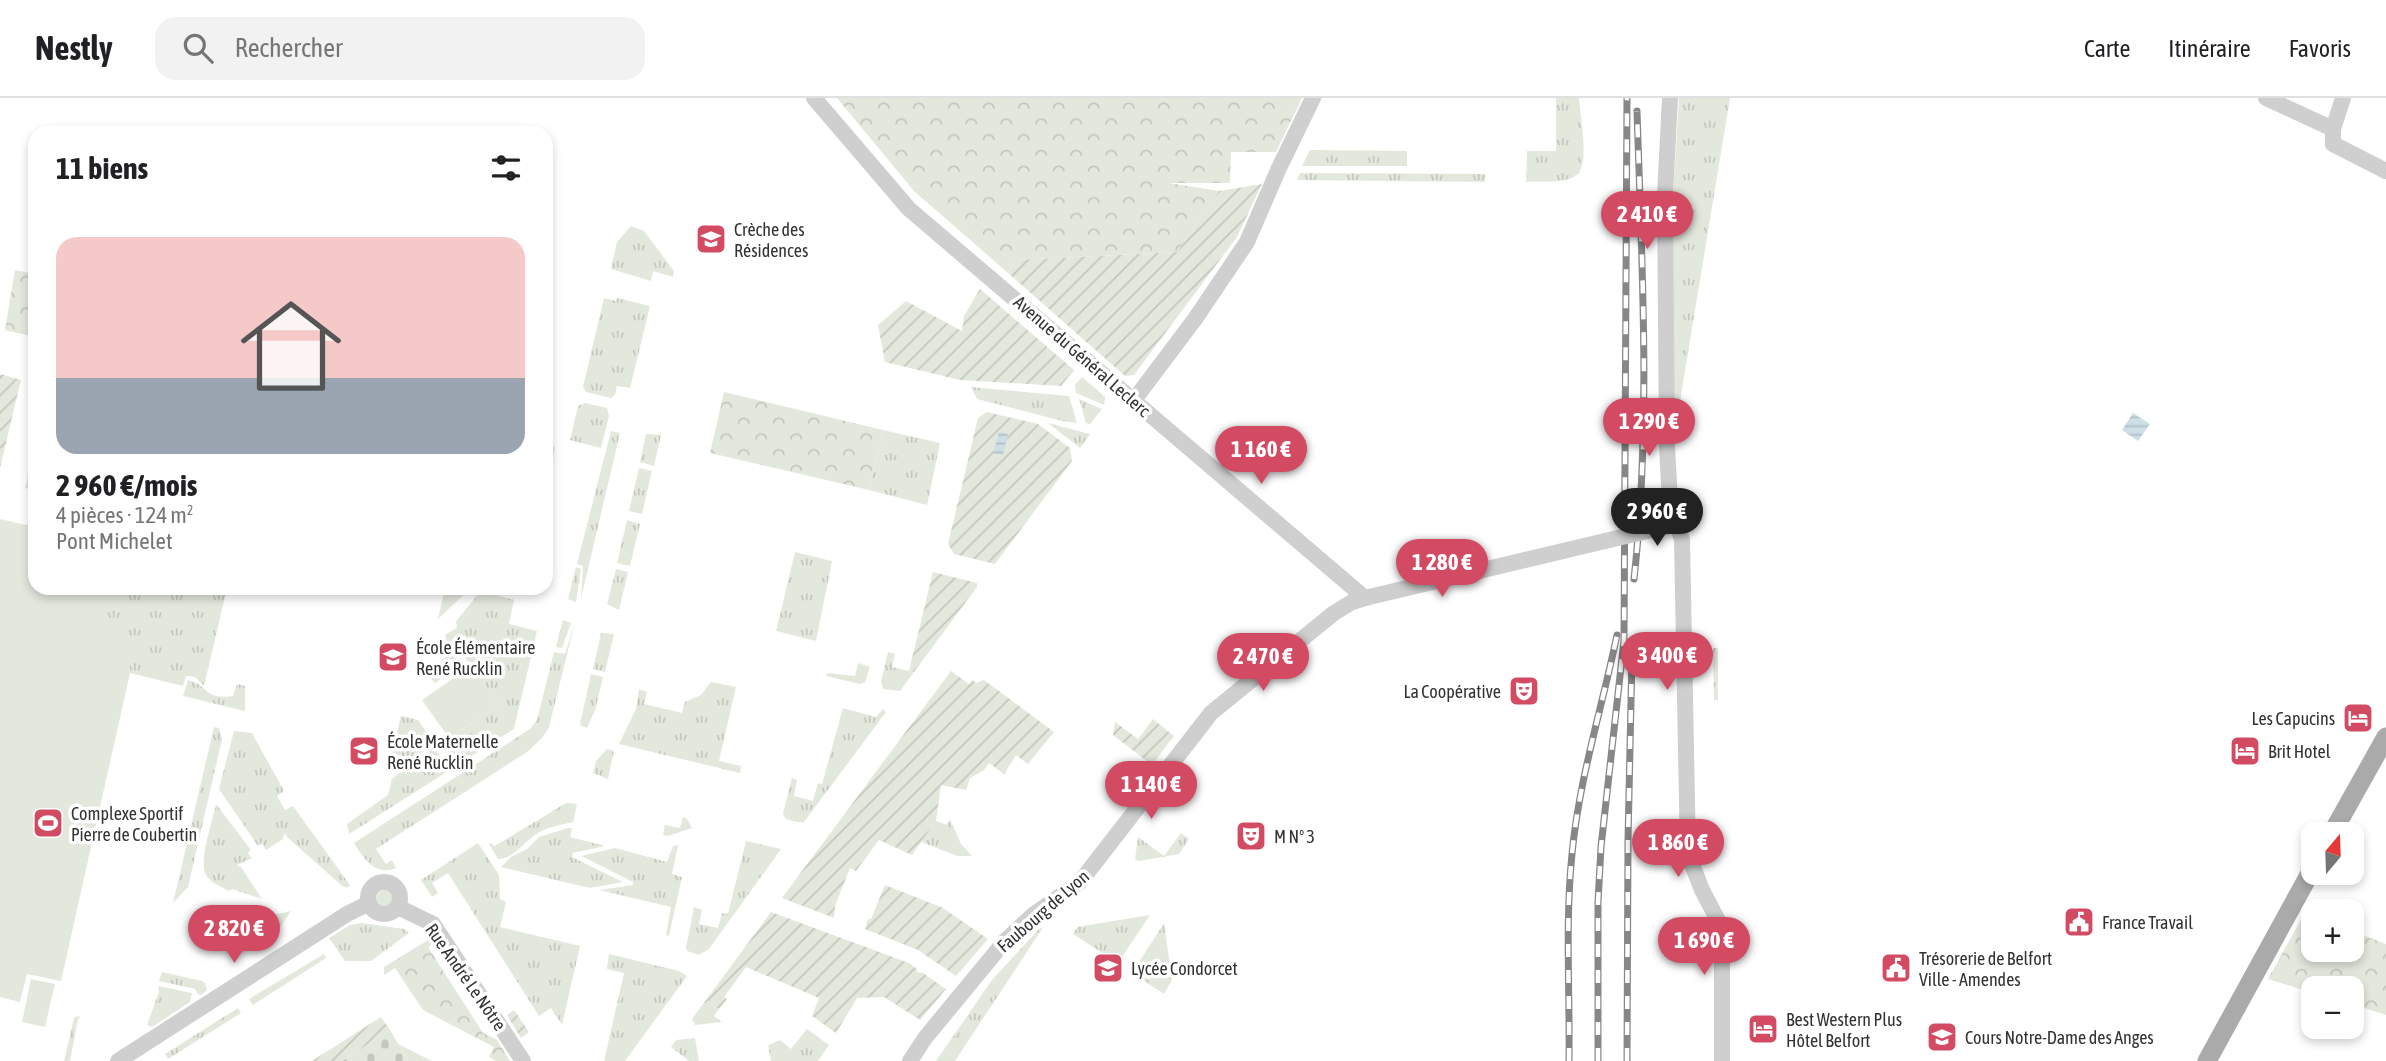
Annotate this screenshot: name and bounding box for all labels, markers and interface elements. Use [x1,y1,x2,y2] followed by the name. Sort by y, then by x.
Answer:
[155,17,645,80] search box
[35,29,113,67] text: Nestly
[179,29,217,67] icon: search
[235,33,343,63] text: Rechercher
[2084,35,2130,62] text: Carte
[2168,35,2251,62] text: Itinéraire
[2289,35,2351,62] text: Favoris
[487,149,525,187] icon: filters
[56,151,148,185] text: 11 biens
[1582,192,1712,251] pin: 2 410 €
[1617,201,1677,227] text: 2 410 €
[734,219,808,261] place label: Crèche des Résidences
[694,222,728,256] school or university icon: Crèche des Résidences
[228,283,354,409] icon: home
[1010,291,1155,421] street label: Avenue du Général Leclerc
[1584,398,1714,458] pin: 1 290 €
[1619,408,1679,434] text: 1 290 €
[1196,426,1326,486] pin: 1 160 €
[1231,436,1291,462] text: 1 160 €
[56,468,197,502] text: 2 960 €/mois
[1592,489,1722,548] pin: 2 960 €
[1627,498,1687,524] text: 2 960 €
[56,502,193,528] text: 4 pièces · 124 m²
[56,528,173,554] text: Pont Michelet
[1377,540,1507,599] pin: 1 280 €
[1412,549,1472,575] text: 1 280 €
[1602,632,1732,692] pin: 3 400 €
[1198,634,1328,693] pin: 2 470 €
[416,637,535,679] place label: École Élémentaire René Rucklin
[376,640,410,674] school or university icon: École Élémentaire René Rucklin
[1637,642,1697,668] text: 3 400 €
[1233,643,1293,669] text: 2 470 €
[1507,674,1541,708] theatre icon: La Coopérative
[1403,681,1501,702] place label: La Coopérative
[2341,701,2375,735] hotel icon: Les Capucins
[2251,708,2335,729] place label: Les Capucins
[387,731,498,773] place label: École Maternelle René Rucklin
[347,734,381,768] school or university icon: École Maternelle René Rucklin
[2228,734,2262,768] hotel icon: Brit Hotel
[2268,741,2331,762] place label: Brit Hotel
[1086,762,1216,821] pin: 1 140 €
[1121,771,1181,797] text: 1 140 €
[71,803,197,845] place label: Complexe Sportif Pierre de Coubertin
[31,806,65,840] sports icon: Complexe Sportif Pierre de Coubertin
[1234,819,1268,853] theatre icon: M N° 3
[1613,820,1743,879] pin: 1 860 €
[2301,822,2364,886] north arrow
[2301,822,2364,1039] map controls
[1274,826,1315,847] place label: M N° 3
[1648,829,1708,855] text: 1 860 €
[993,865,1093,957] street label: Faubourg de Lyon
[2301,899,2364,962] button: +
[2062,905,2096,939] public building icon: France Travail
[169,906,299,965] pin: 2 820 €
[2102,912,2193,933] place label: France Travail
[204,915,264,941] text: 2 820 €
[1639,918,1769,977] pin: 1 690 €
[421,919,511,1035] street label: Rue André Le Nôtre
[1674,927,1734,953] text: 1 690 €
[1919,948,2052,990] place label: Trésorerie de Belfort Ville - Amendes
[1091,951,1125,985] school or university icon: Lycée Condorcet
[1879,951,1913,985] public building icon: Trésorerie de Belfort Ville - Amendes
[1131,958,1238,979] place label: Lycée Condorcet
[2301,976,2364,1039] button: −
[1786,1009,1902,1051] place label: Best Western Plus Hôtel Belfort
[1746,1012,1780,1046] hotel icon: Best Western Plus Hôtel Belfort
[1925,1020,1959,1054] school or university icon: Cours Notre-Dame des Anges
[1965,1027,2154,1048] place label: Cours Notre-Dame des Anges

